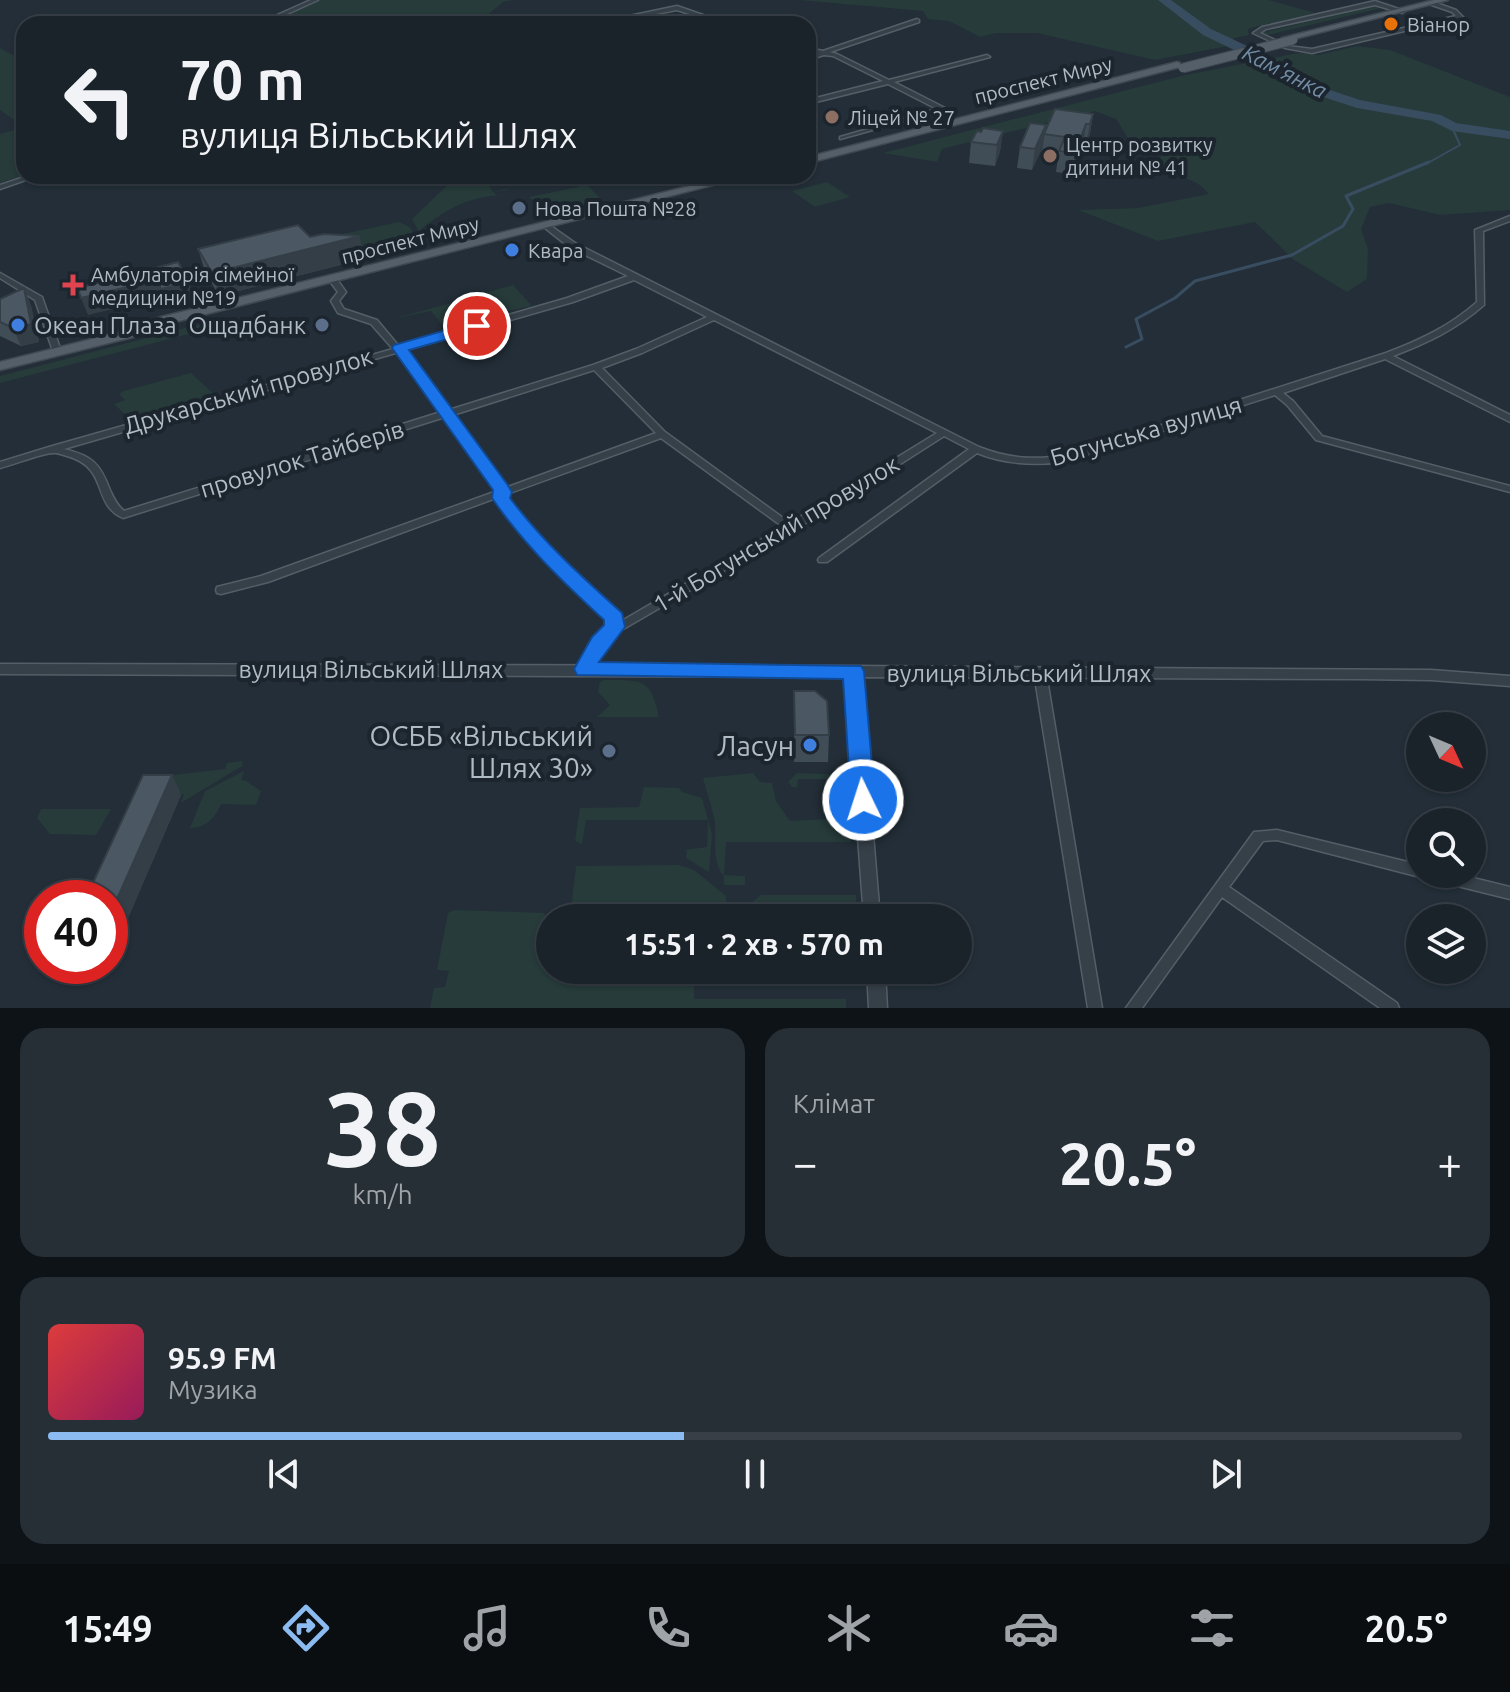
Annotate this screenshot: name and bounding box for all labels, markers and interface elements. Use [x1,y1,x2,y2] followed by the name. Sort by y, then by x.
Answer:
[1407,13,1470,36] place label: Віанор
[1382,15,1400,33] marker: Віанор
[1239,39,1331,103] water label: Кам'янка
[48,48,152,152] icon: left
[180,48,305,111] text: 70 m
[972,52,1115,108] street label: проспект Миру
[848,106,955,129] place label: Ліцей № 27
[823,108,841,126] marker: Ліцей № 27
[180,114,577,155] text: вулиця Вільський Шлях
[1066,133,1213,179] place label: Центр розвитку дитини № 41
[1041,147,1059,165] marker: Центр розвитку дитини № 41
[535,197,697,220] place label: Нова Пошта №28
[510,199,528,217] marker: Нова Пошта №28
[339,212,482,268] street label: проспект Миру
[528,239,583,262] place label: Квара
[503,241,521,259] marker: Квара
[91,263,295,309] place label: Амбулаторія сімейної медицини №19
[62,274,84,296] marker: Амбулаторія сімейної медицини №19
[443,292,511,360] pin
[455,304,499,348] icon: arrive
[34,312,177,339] place label: Океан Плаза
[189,312,306,339] place label: Ощадбанк
[9,316,27,334] marker: Океан Плаза
[313,316,331,334] marker: Ощадбанк
[120,343,376,439] street label: Друкарський провулок
[1047,391,1245,471] street label: Богунська вулиця
[197,415,407,503] street label: провулок Тайберів
[648,450,904,618] street label: 1-й Богунський провулок
[239,656,503,683] street label: вулиця Вільський Шлях
[887,660,1151,687] street label: вулиця Вільський Шлях
[1406,712,1486,792] north arrow
[1406,712,1486,984] map controls
[370,720,593,783] place label: ОСББ «Вільський Шлях 30»
[717,730,794,761] place label: Ласун
[801,736,819,754] marker: Ласун
[600,742,618,760] marker: ОСББ «Вільський Шлях 30»
[821,758,905,842] position arrow
[1406,808,1486,888] button: search
[24,880,128,984] speed limit sign: 40
[1406,904,1486,984] button: layers
[624,927,884,961] text: 15:51 · 2 хв · 570 m
[324,1069,441,1186] text: 38
[793,1089,875,1118] text: Клімат
[1059,1129,1196,1196] text: 20.5°
[793,1138,818,1187] text: −
[1437,1138,1462,1187] text: +
[352,1180,413,1209] text: km/h
[168,1341,277,1375] text: 95.9 FM
[168,1375,258,1404] text: Музика
[262,1452,306,1496] icon: previous
[733,1452,777,1496] icon: pause
[1204,1452,1248,1496] icon: next
[278,1600,334,1656] icon: directions
[459,1600,515,1656] icon: music
[640,1600,696,1656] icon: phone
[821,1600,877,1656] icon: climate
[1003,1600,1059,1656] icon: car
[1184,1600,1240,1656] icon: filters
[63,1608,153,1649] text: 15:49
[1365,1608,1447,1649] text: 20.5°

